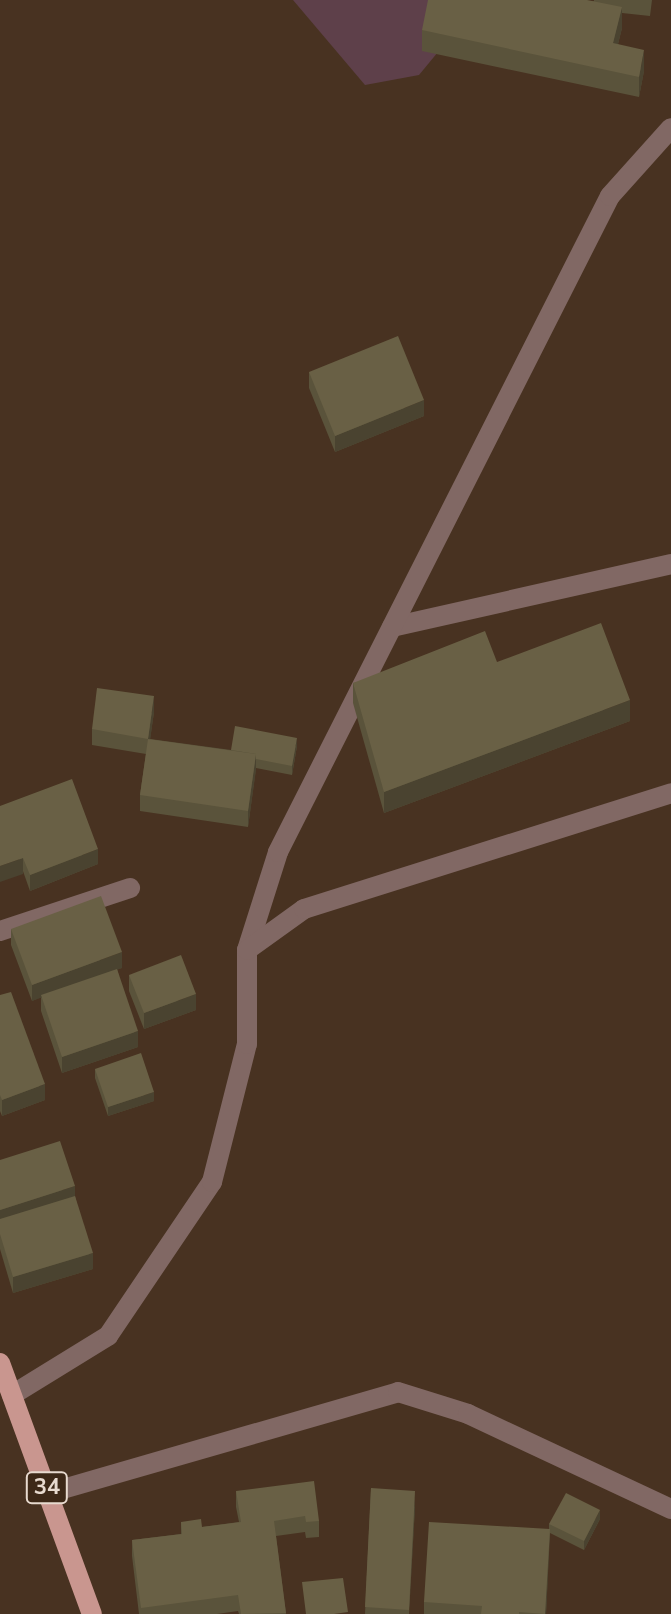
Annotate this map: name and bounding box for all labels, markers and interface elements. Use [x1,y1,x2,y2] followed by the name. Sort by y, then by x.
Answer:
[25,1470,69,1506] road number: 34

